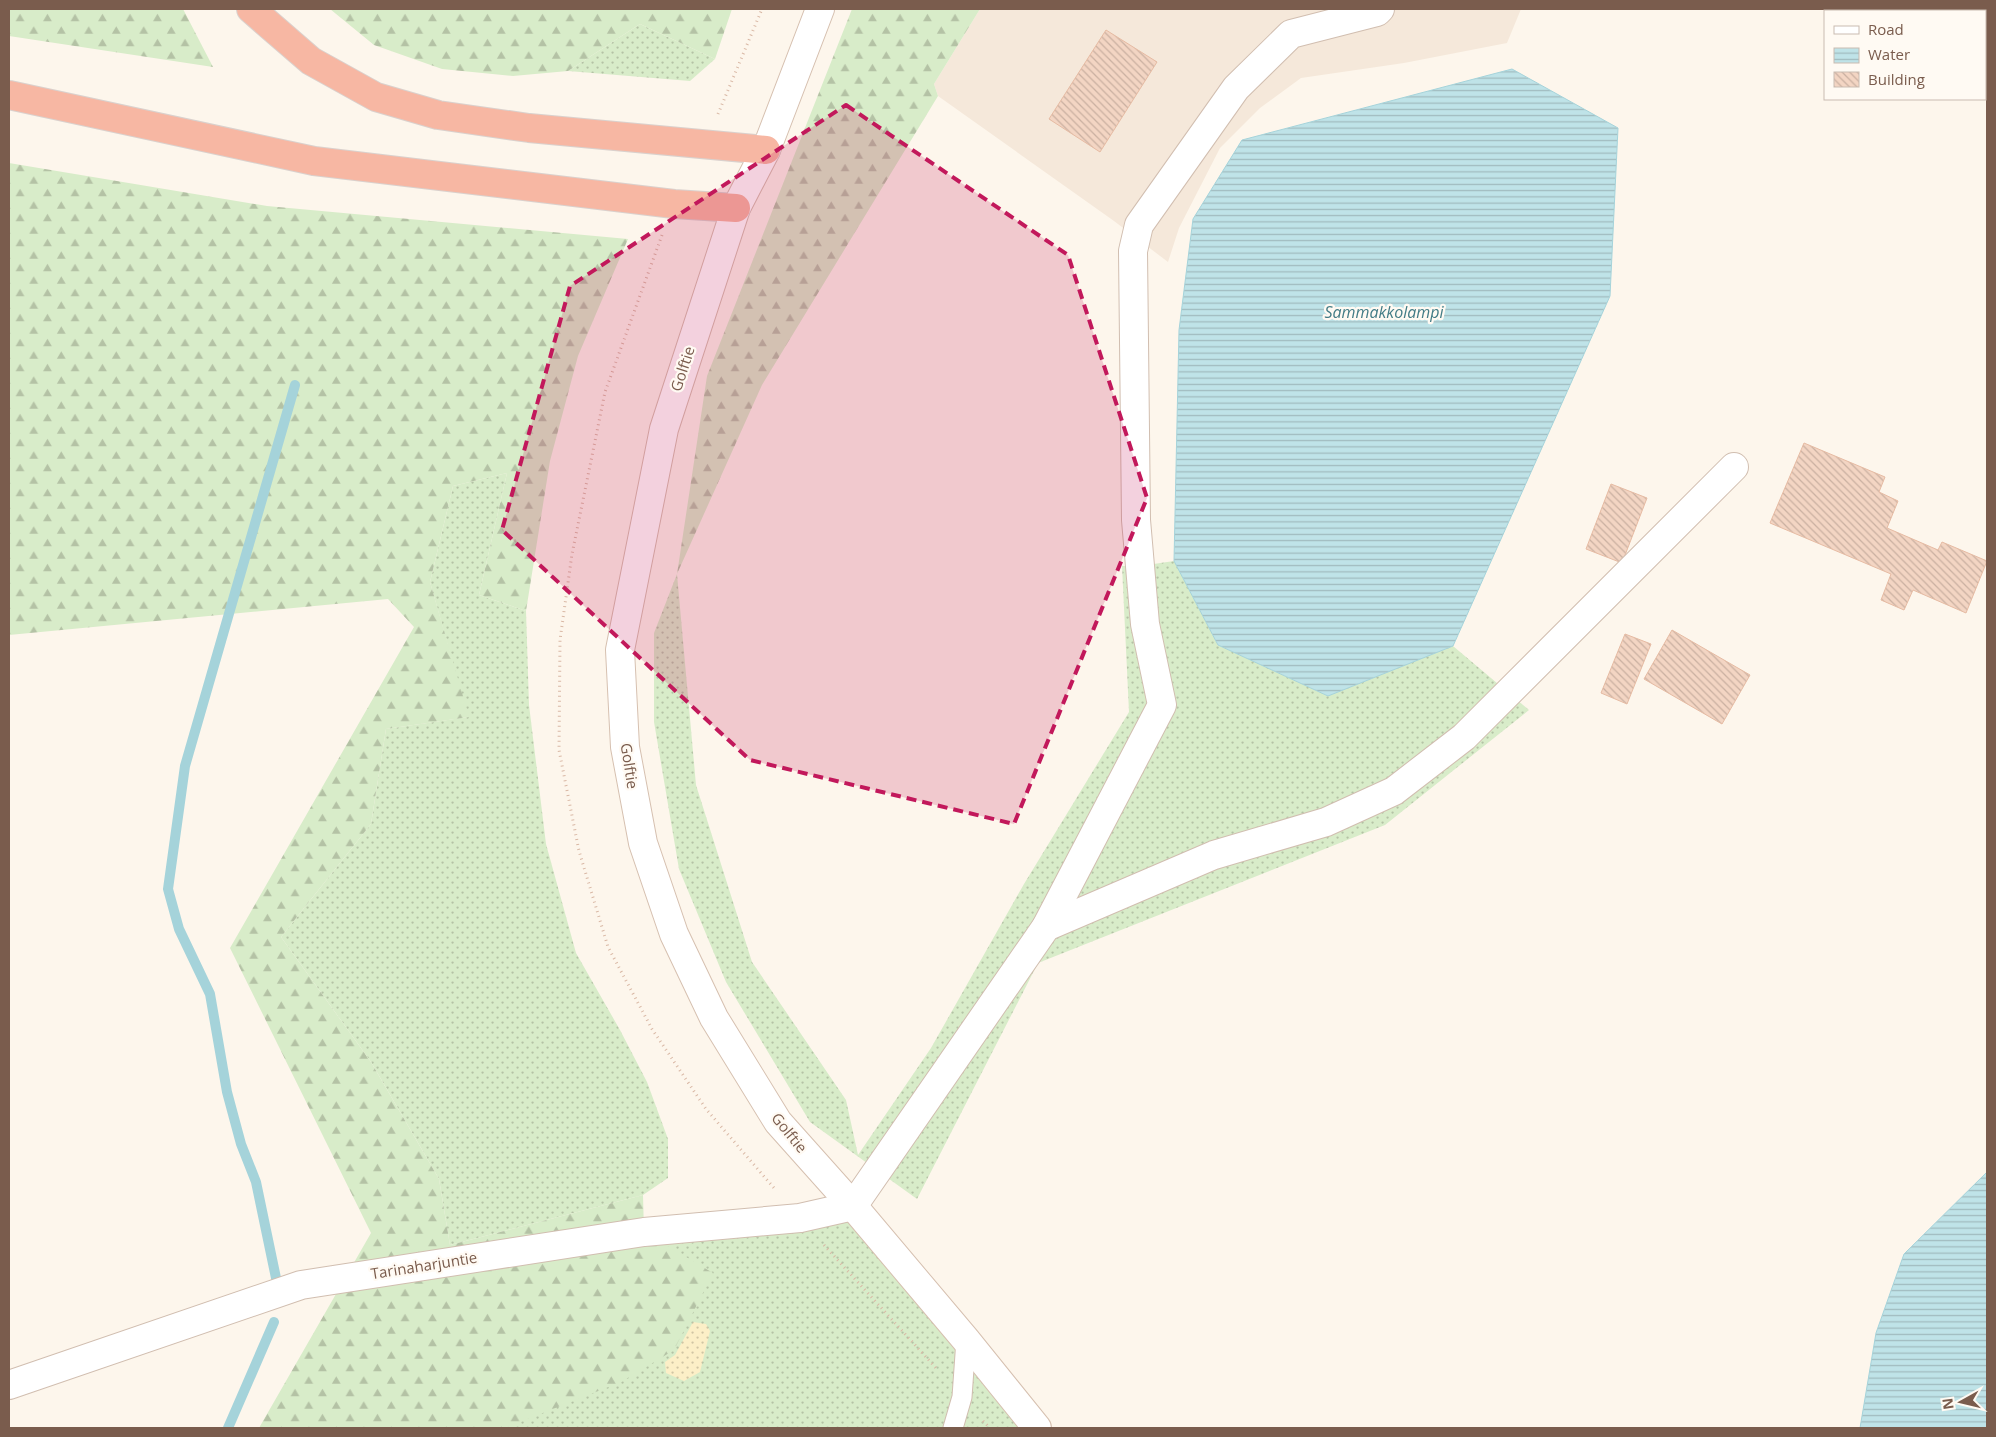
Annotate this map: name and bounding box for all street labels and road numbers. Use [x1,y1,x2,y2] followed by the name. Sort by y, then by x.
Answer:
[665,344,699,394] street label: Golftie
[616,741,643,790] street label: Golftie
[767,1108,812,1157] street label: Golftie
[369,1247,478,1283] street label: Tarinaharjuntie

